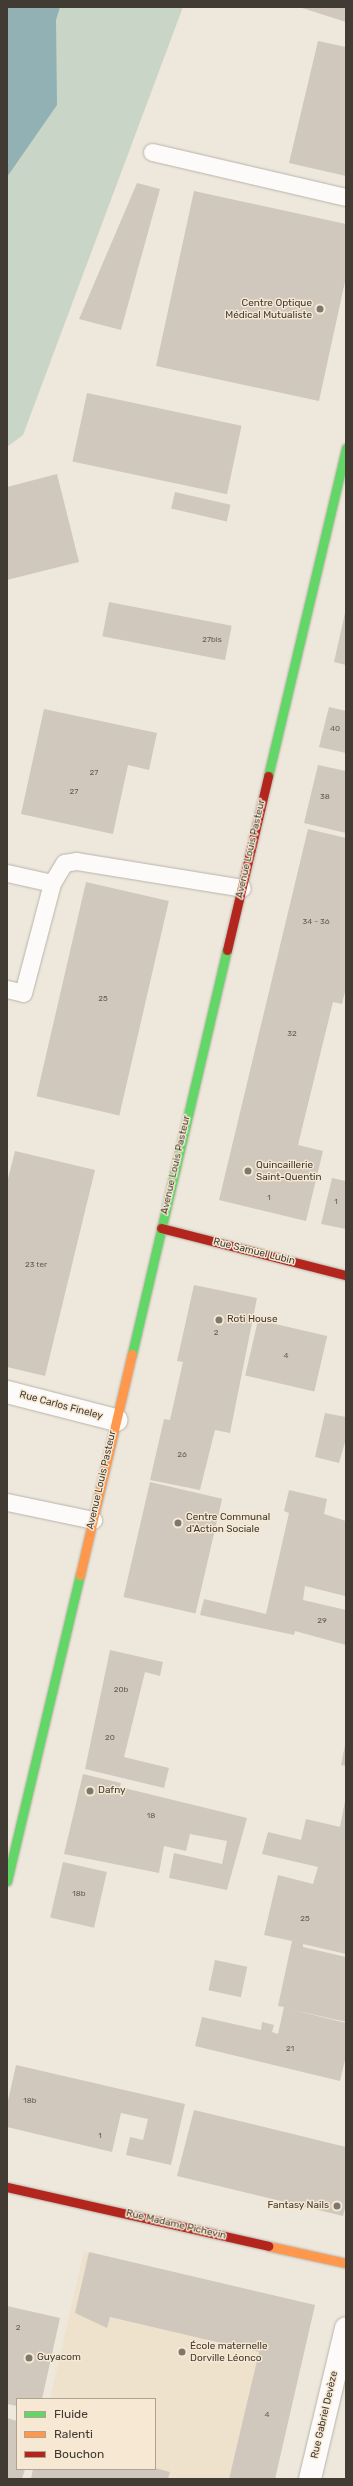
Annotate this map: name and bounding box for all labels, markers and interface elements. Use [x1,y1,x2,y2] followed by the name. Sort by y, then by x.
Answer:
[225,297,312,320] place label: Centre Optique Médical Mutualiste
[315,304,325,314] marker: Centre Optique Médical Mutualiste
[202,635,222,645] house number: 27bis
[330,724,340,734] house number: 40
[90,768,98,778] house number: 27
[70,787,78,797] house number: 27
[320,792,330,802] house number: 38
[234,798,268,900] street label: Avenue Louis Pasteur
[302,917,330,927] house number: 34 - 36
[98,994,108,1004] house number: 25
[287,1029,297,1039] house number: 32
[159,1114,193,1216] street label: Avenue Louis Pasteur
[256,1159,322,1182] place label: Quincaillerie Saint-Quentin
[243,1166,253,1176] marker: Quincaillerie Saint-Quentin
[267,1193,271,1203] house number: 1
[334,1197,338,1207] house number: 1
[212,1236,296,1268] street label: Rue Samuel Lubin
[25,1260,47,1270] house number: 23 ter
[227,1314,278,1326] place label: Roti House
[214,1315,224,1325] marker: Roti House
[214,1328,218,1338] house number: 2
[284,1351,288,1361] house number: 4
[18,1389,104,1423] street label: Rue Carlos Fineley
[85,1429,119,1531] street label: Avenue Louis Pasteur
[177,1450,187,1460] house number: 26
[186,1511,270,1534] place label: Centre Communal d'Action Sociale
[173,1518,183,1528] marker: Centre Communal d'Action Sociale
[317,1616,327,1626] house number: 29
[114,1685,128,1695] house number: 20b
[105,1733,115,1743] house number: 20
[98,1785,126,1797] place label: Dafny
[85,1786,95,1796] marker: Dafny
[147,1811,155,1821] house number: 18
[72,1889,86,1899] house number: 18b
[300,1914,310,1924] house number: 25
[286,2044,294,2054] house number: 21
[23,2096,37,2106] house number: 18b
[98,2131,102,2141] house number: 1
[267,2200,329,2212] place label: Fantasy Nails
[332,2201,342,2211] marker: Fantasy Nails
[125,2208,227,2242] street label: Rue Madame Pichevin
[16,2323,20,2333] house number: 2
[190,2340,268,2364] place label: École maternelle Dorville Léonco
[177,2347,187,2357] marker: École maternelle Dorville Léonco
[37,2352,81,2364] place label: Guyacom
[24,2353,34,2363] marker: Guyacom
[309,2370,341,2460] street label: Rue Gabriel Devèze
[16,2398,156,2470] legend
[54,2407,88,2421] text: Fluide
[265,2410,269,2420] house number: 4
[54,2427,93,2441] text: Ralenti
[54,2447,104,2461] text: Bouchon

